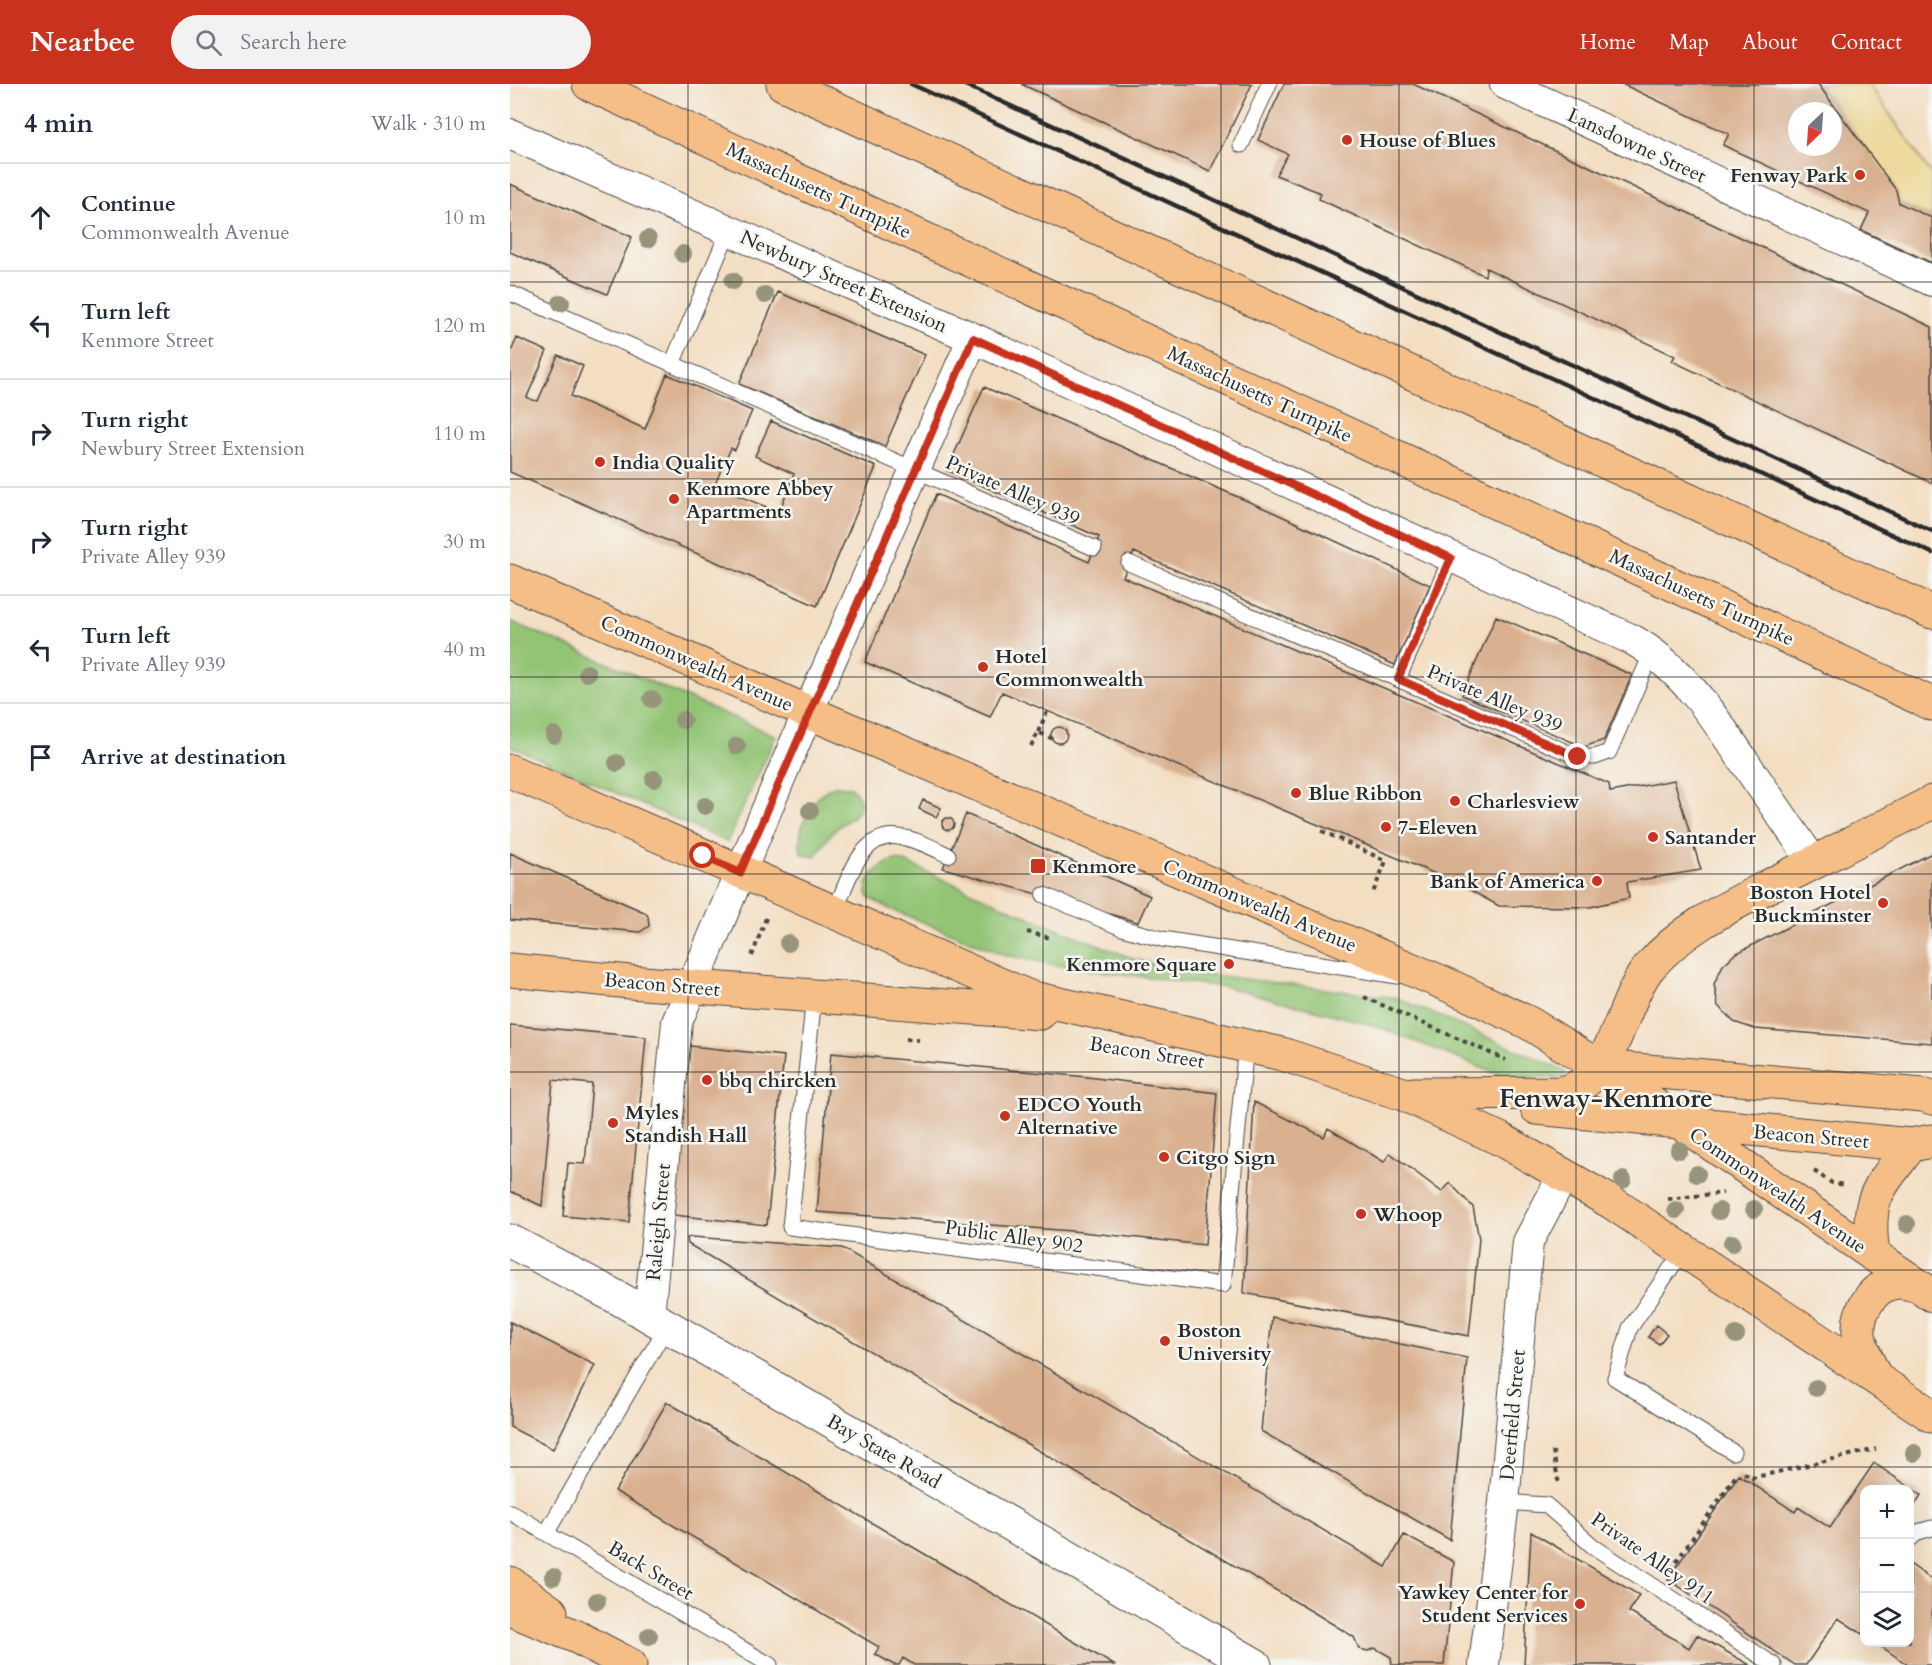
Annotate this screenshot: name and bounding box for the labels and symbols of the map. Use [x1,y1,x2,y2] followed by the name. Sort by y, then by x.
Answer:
[1563,101,1711,190] street label: Lansdowne Street
[1788,102,1842,156] north arrow
[1359,127,1496,154] place label: House of Blues
[1340,133,1354,147] marker: House of Blues
[722,136,916,245] street label: Massachusetts Turnpike
[1730,162,1849,189] place label: Fenway Park
[1853,168,1867,182] marker: Fenway Park
[736,224,952,340] street label: Newbury Street Extension
[1163,340,1357,449] street label: Massachusetts Turnpike
[612,449,736,476] place label: India Quality
[941,449,1084,532] street label: Private Alley 939
[593,455,607,469] marker: India Quality
[686,475,834,525] place label: Kenmore Abbey Apartments
[667,492,681,506] marker: Kenmore Abbey Apartments
[1605,543,1799,652] street label: Massachusetts Turnpike
[596,609,798,718] street label: Commonwealth Avenue
[995,643,1144,693] place label: Hotel Commonwealth
[1423,658,1567,739] street label: Private Alley 939
[976,660,990,674] marker: Hotel Commonwealth
[1564,743,1590,769] route end
[1308,780,1422,807] place label: Blue Ribbon
[1289,786,1303,800] marker: Blue Ribbon
[1467,788,1580,815] place label: Charlesview
[1448,794,1462,808] marker: Charlesview
[1398,814,1478,841] place label: 7-Eleven
[1379,820,1393,834] marker: 7-Eleven
[1665,824,1757,851] place label: Santander
[1646,830,1660,844] marker: Santander
[689,842,715,868] route start
[1159,852,1361,959] street label: Commonwealth Avenue
[1052,853,1137,880] place label: Kenmore
[1029,857,1047,875] marker: Kenmore
[1429,868,1585,895] place label: Bank of America
[1590,874,1604,888] marker: Bank of America
[1749,879,1872,929] place label: Boston Hotel Buckminster
[1876,896,1890,910] marker: Boston Hotel Buckminster
[1066,951,1217,978] place label: Kenmore Square
[1222,957,1236,971] marker: Kenmore Square
[603,966,722,1003] street label: Beacon Street
[1087,1030,1207,1075] street label: Beacon Street
[719,1067,837,1094] place label: bbq chircken
[700,1073,714,1087] marker: bbq chircken
[1499,1081,1713,1116] district label: Fenway-Kenmore
[1017,1091,1143,1141] place label: EDCO Youth Alternative
[625,1099,747,1149] place label: Myles Standish Hall
[998,1109,1012,1123] marker: EDCO Youth Alternative
[606,1116,620,1130] marker: Myles Standish Hall
[1752,1118,1871,1155] street label: Beacon Street
[1684,1121,1872,1260] street label: Commonwealth Avenue
[1176,1144,1276,1171] place label: Citgo Sign
[1157,1150,1171,1164] marker: Citgo Sign
[640,1161,677,1282] street label: Raleigh Street
[1372,1201,1443,1228] place label: Whoop
[1354,1207,1368,1221] marker: Whoop
[943,1213,1085,1260] street label: Public Alley 902
[1177,1317,1272,1367] place label: Boston University
[1158,1334,1172,1348] marker: Boston University
[1493,1348,1532,1482] street label: Deerfield Street
[822,1408,946,1495] street label: Bay State Road
[1586,1506,1720,1611] street label: Private Alley 911
[603,1534,699,1607] street label: Back Street
[1398,1579,1569,1629] place label: Yawkey Center for Student Services
[1573,1597,1587,1611] marker: Yawkey Center for Student Services

